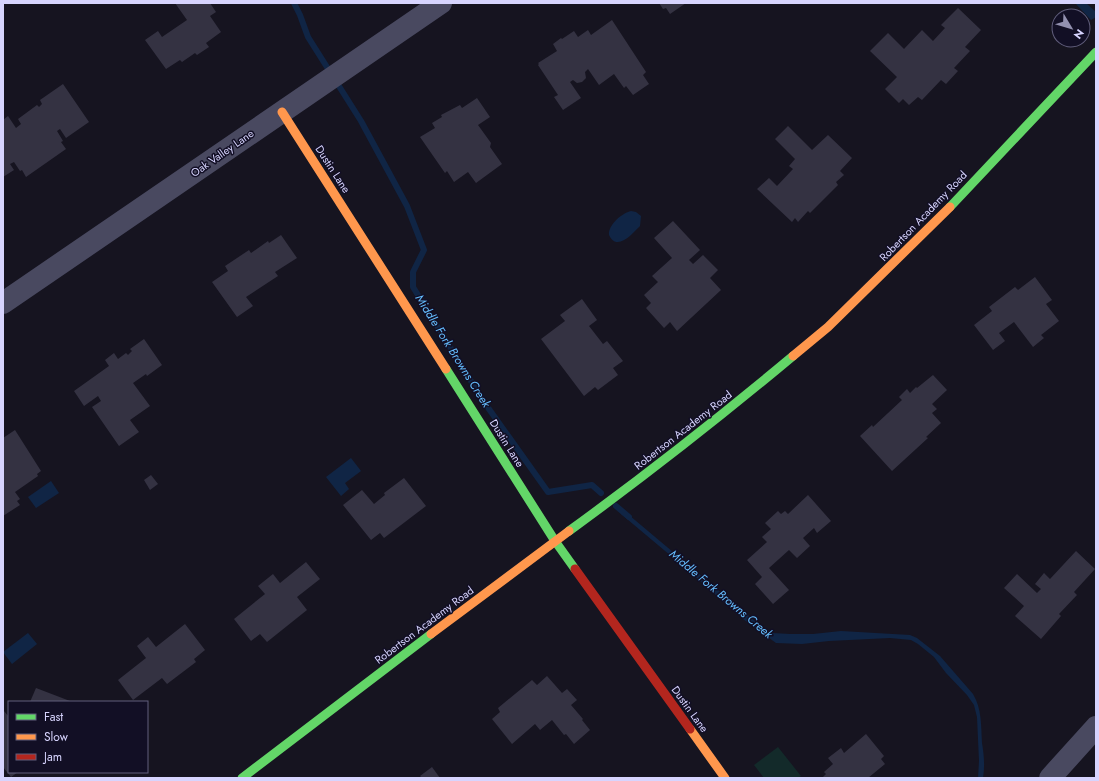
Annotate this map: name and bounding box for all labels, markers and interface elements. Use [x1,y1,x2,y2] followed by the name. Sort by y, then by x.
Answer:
[1051,8,1091,48] north arrow
[1070,26,1088,43] text: N
[187,125,257,181] street label: Oak Valley Lane
[312,142,355,196] street label: Dustin Lane
[876,167,970,265] street label: Robertson Academy Road
[411,291,496,412] water label: Middle Fork Browns Creek
[631,387,735,473] street label: Robertson Academy Road
[486,416,528,470] street label: Dustin Lane
[665,545,777,643] water label: Middle Fork Browns Creek
[371,582,477,668] street label: Robertson Academy Road
[668,682,713,736] street label: Dustin Lane
[8,701,148,773] legend
[44,708,63,726] text: Fast
[44,728,69,746] text: Slow
[42,748,62,766] text: Jam

